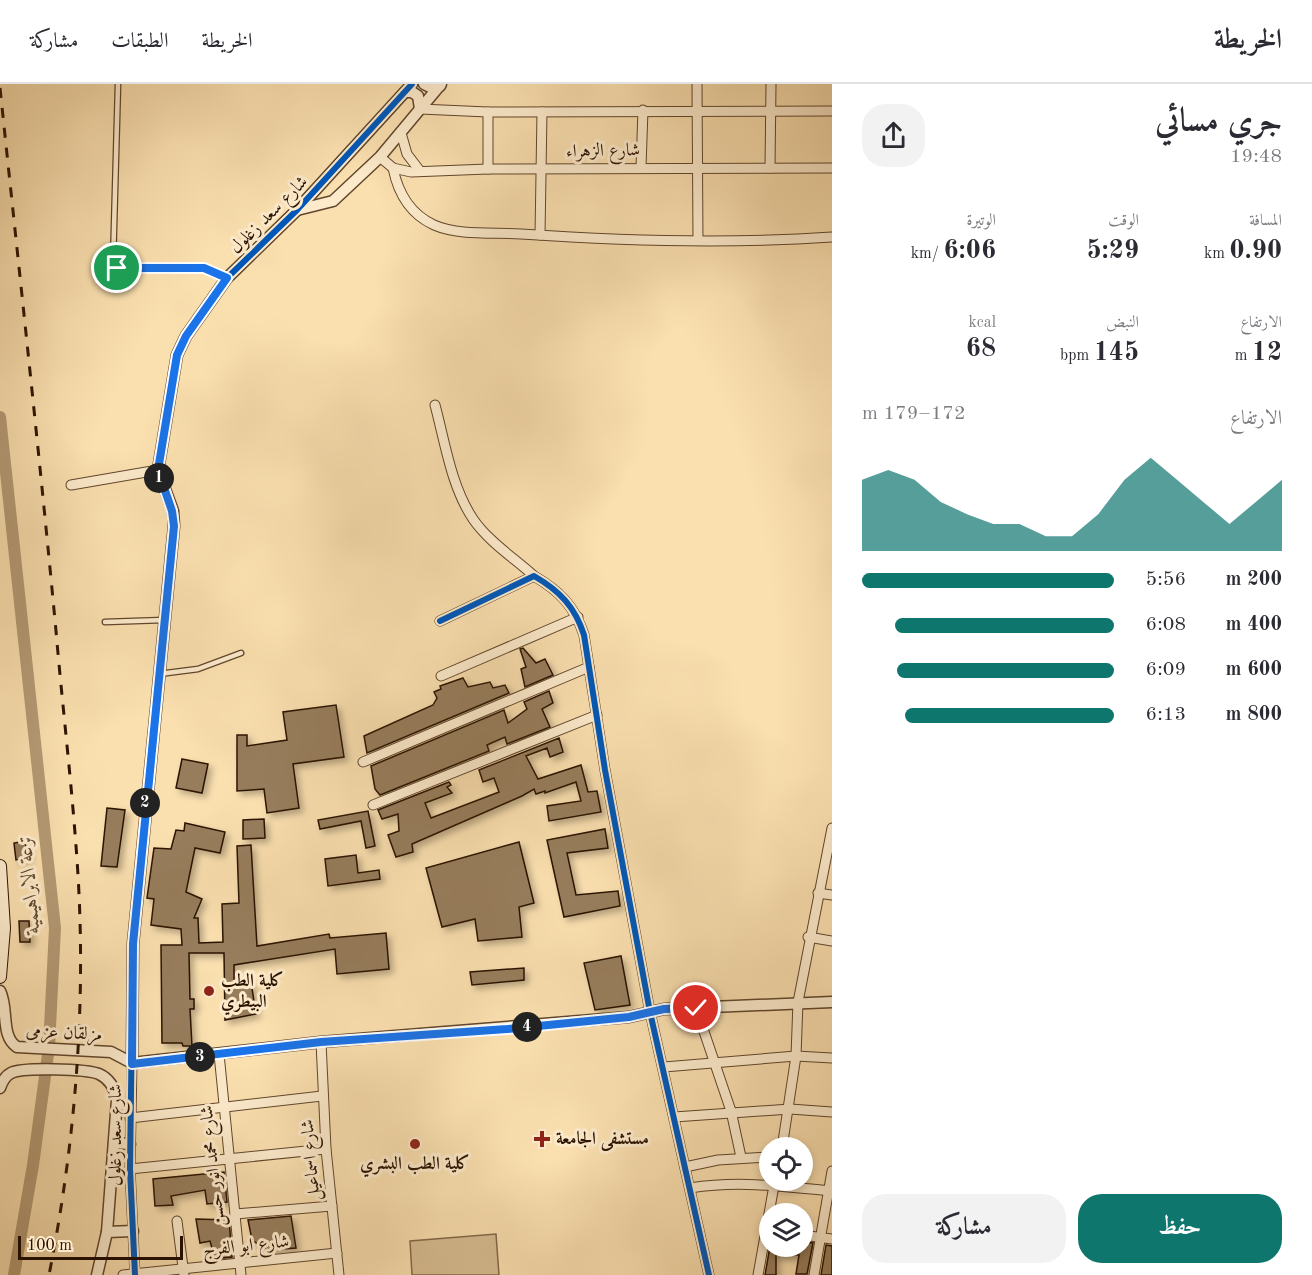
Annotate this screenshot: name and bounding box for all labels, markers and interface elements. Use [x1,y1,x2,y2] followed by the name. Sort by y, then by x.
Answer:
[1214,27,1282,55] text: الخريطة
[30,31,78,52] text: مشاركة
[111,31,168,52] text: الطبقات
[201,31,253,52] text: الخريطة
[862,104,925,167] button: share
[1155,106,1282,139] text: جري مسائي
[566,141,640,166] street label: شارع الزهراء
[1230,147,1282,167] text: 19:48
[227,173,315,261] street label: شارع سعد زغلول
[966,213,996,229] text: الوتيرة
[1108,213,1139,229] text: الوقت
[1249,213,1282,229] text: المسافة
[943,238,996,264] text: 6:06
[1086,238,1139,264] text: 5:29
[1229,238,1282,264] text: 0.90
[91,242,142,293] pin
[911,246,943,262] text: /km
[1204,246,1229,262] text: km
[100,251,133,284] icon: arrive
[968,315,996,331] text: kcal
[1106,315,1139,331] text: النبض
[1240,315,1282,331] text: الارتفاع
[966,336,996,362] text: 68
[1094,340,1139,366] text: 145
[1252,340,1282,366] text: 12
[1060,348,1094,364] text: bpm
[1235,348,1252,364] text: m
[862,404,966,424] text: 172–179 m
[1230,409,1282,429] text: الارتفاع
[144,463,174,493] pin: 1
[154,470,164,486] text: 1
[1146,570,1186,590] text: 5:56
[1226,570,1282,590] text: 200 m
[1146,615,1186,635] text: 6:08
[1226,615,1282,635] text: 400 m
[1146,660,1186,680] text: 6:09
[1226,660,1282,680] text: 600 m
[1146,705,1186,725] text: 6:13
[1226,705,1282,725] text: 800 m
[130,788,160,818] pin: 2
[140,795,150,811] text: 2
[16,833,44,937] water label: ترعة الابراهيمية
[221,970,284,1016] place label: كلية الطب البيطري
[670,982,721,1033] pin
[202,984,216,998] marker: كلية الطب البيطري
[679,991,712,1024] icon: check
[512,1012,542,1042] pin: 4
[522,1019,532,1035] text: 4
[25,1022,103,1047] street label: مزلقان عزمى
[185,1042,215,1072] pin: 3
[195,1049,205,1065] text: 3
[107,1084,130,1186] street label: شارع سعد زغلول
[198,1104,233,1228] street label: شارع محمد انور حسن
[298,1118,328,1201] street label: شارع اسماعيل
[533,1130,551,1148] marker: مستشفى الجامعة
[556,1130,649,1152] place label: مستشفى الجامعة
[408,1137,422,1151] marker: كلية الطب البشري
[759,1137,813,1257] map controls
[759,1137,813,1191] button: locate
[360,1153,470,1178] place label: كلية الطب البشري
[862,1194,1066,1263] button: مشاركة
[1078,1194,1282,1263] button: حفظ
[759,1203,813,1257] button: layers
[18,1233,183,1260] scale bar
[202,1233,291,1265] street label: شارع ابو الفرج
[27,1238,72,1254] text: 100 m

